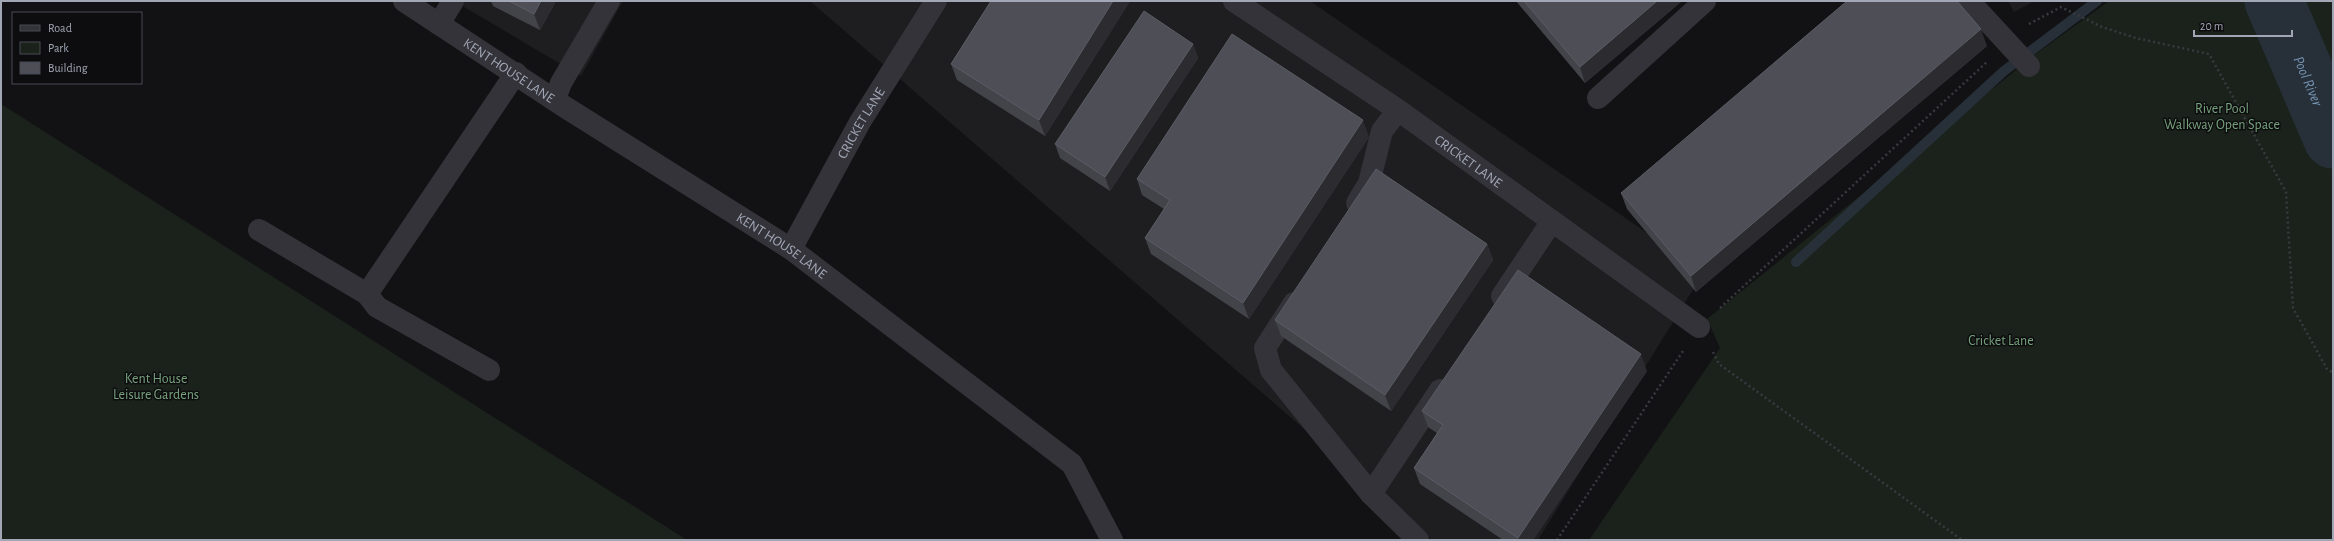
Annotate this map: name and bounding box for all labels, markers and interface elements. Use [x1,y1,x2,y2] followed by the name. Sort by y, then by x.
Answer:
[12,12,142,84] legend
[2194,12,2292,38] scale bar
[2200,20,2223,32] text: 20 m
[48,22,72,34] text: Road
[461,36,557,106] street label: KENT HOUSE LANE
[48,42,69,54] text: Park
[2290,54,2325,109] water label: Pool River
[48,62,88,74] text: Building
[835,85,888,161] street label: CRICKET LANE
[2164,102,2280,132] park label: River Pool Walkway Open Space
[1432,133,1505,191] street label: CRICKET LANE
[734,211,829,282] street label: KENT HOUSE LANE
[1968,334,2034,348] park label: Cricket Lane
[113,372,199,402] park label: Kent House Leisure Gardens

